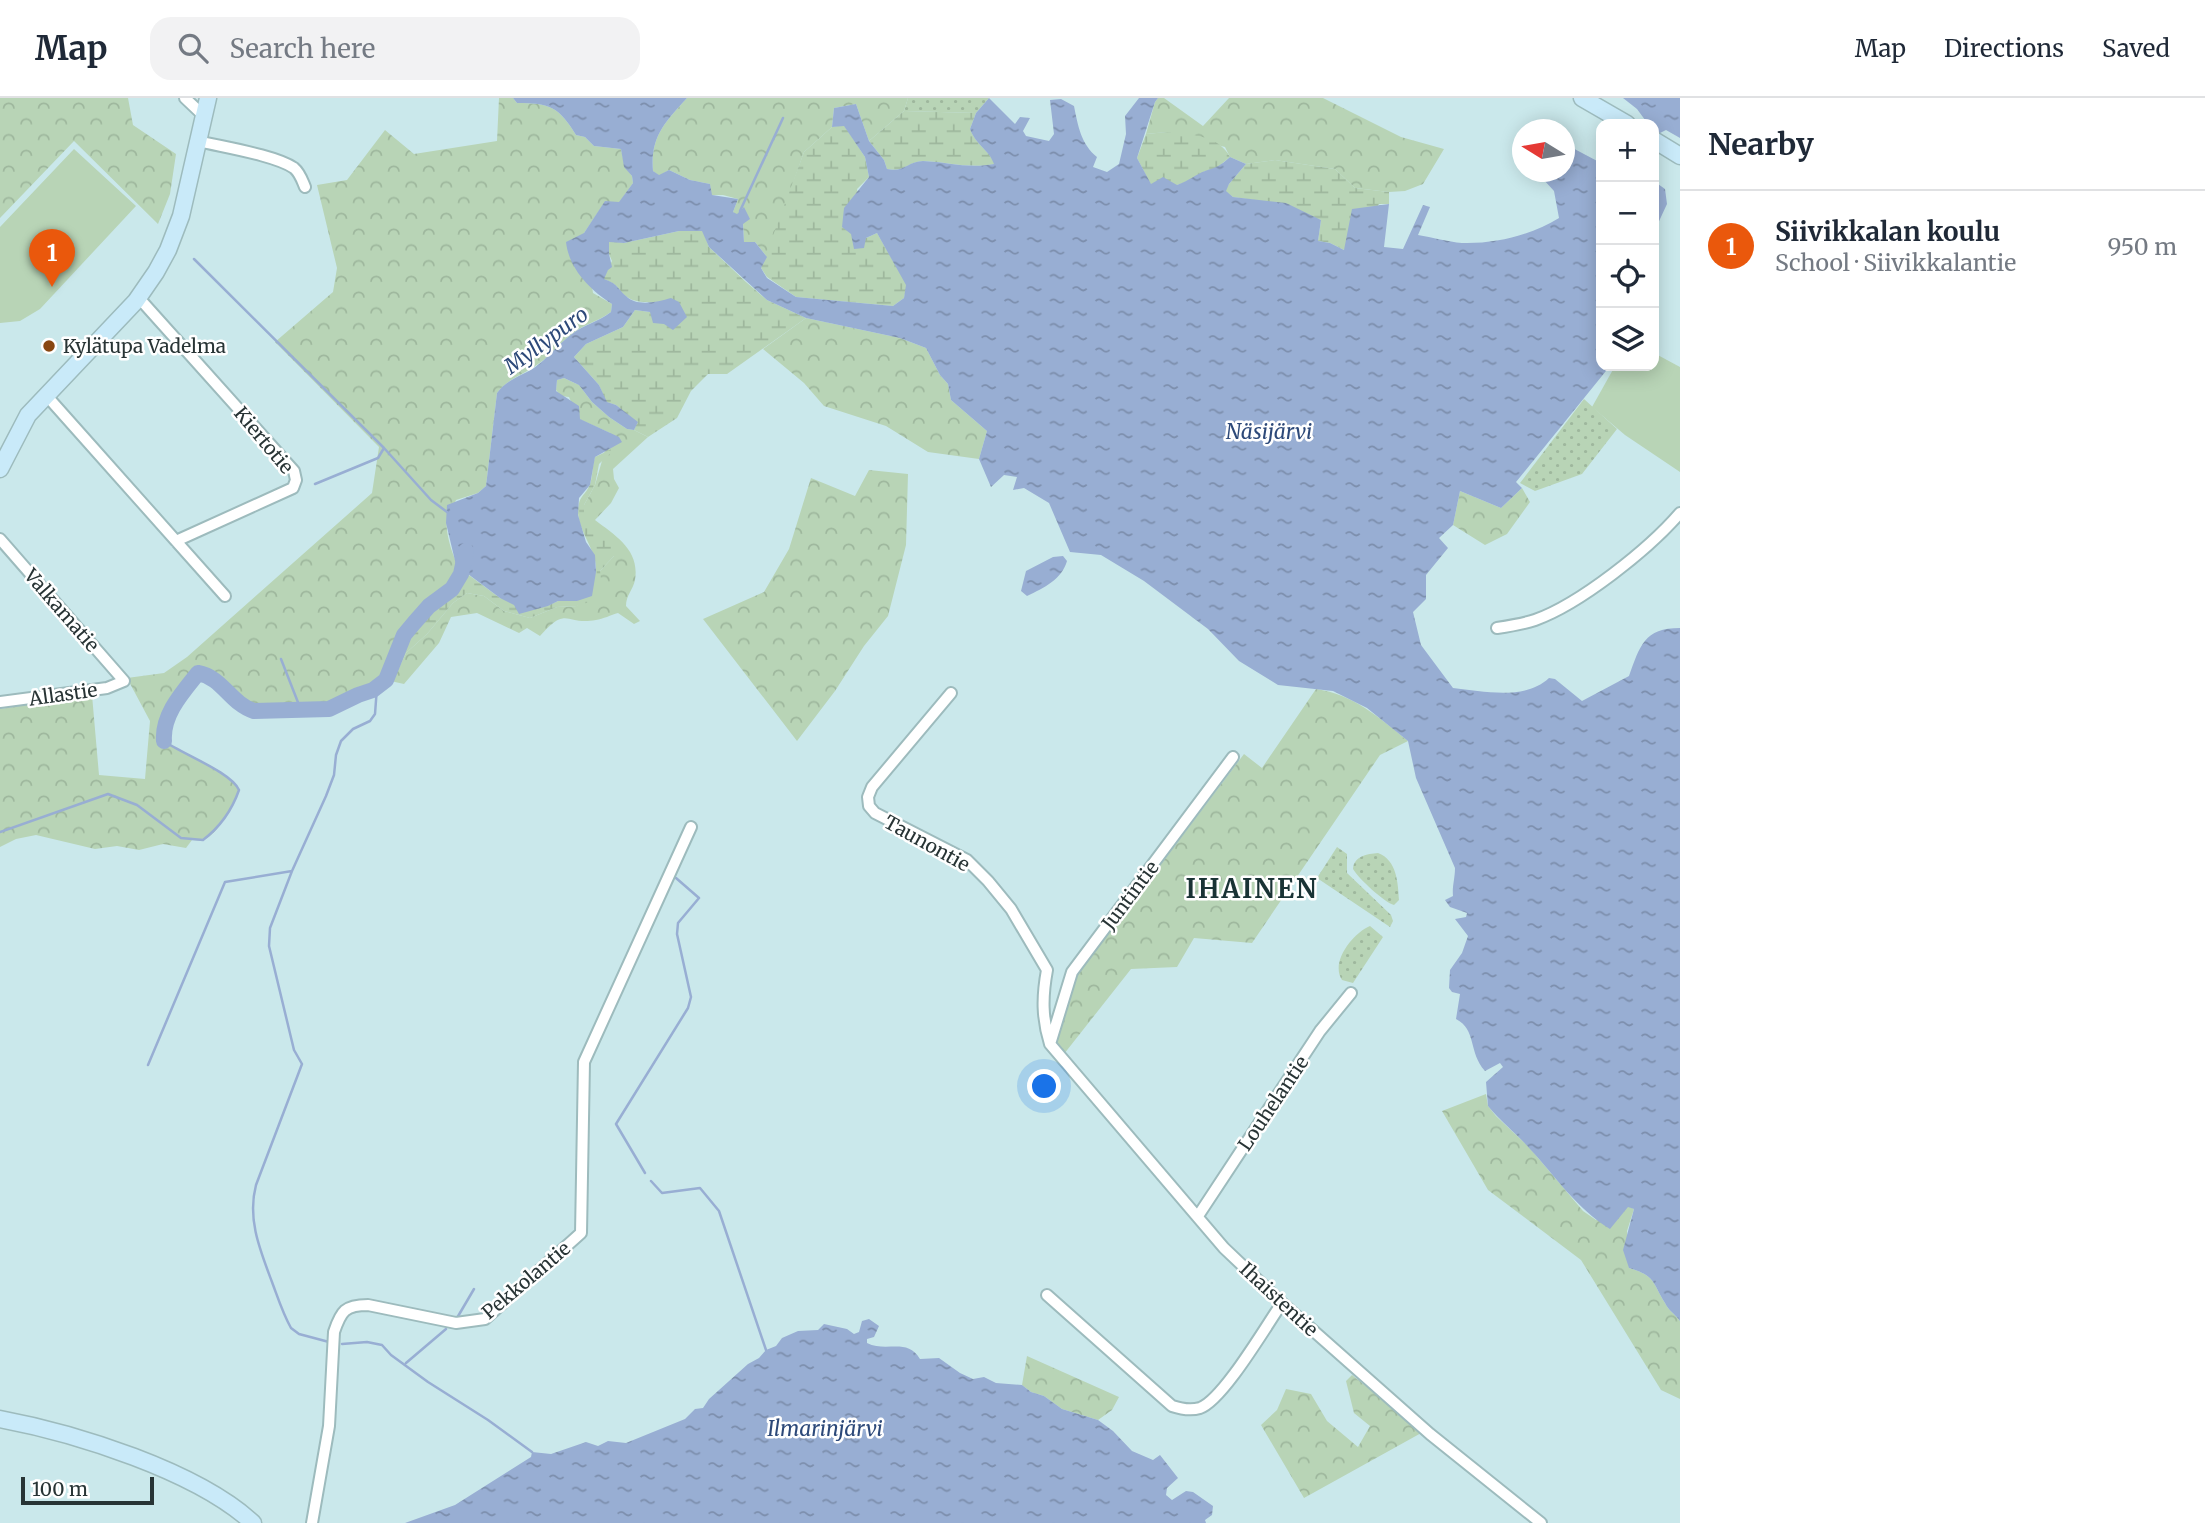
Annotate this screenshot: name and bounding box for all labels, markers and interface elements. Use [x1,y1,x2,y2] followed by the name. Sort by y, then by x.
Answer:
[150,17,640,80] search box
[35,28,108,69] text: Map
[174,29,212,67] icon: search
[230,32,375,65] text: Search here
[1855,33,1906,64] text: Map
[1944,33,2064,64] text: Directions
[2102,33,2170,64] text: Saved
[1512,119,1575,182] north arrow
[1596,119,1659,371] map controls
[1596,119,1659,182] button: +
[1708,125,1814,163] text: Nearby
[1596,182,1659,245] button: −
[1775,215,2000,248] text: Siivikkalan koulu
[29,229,75,287] pin: 1
[1726,232,1736,261] text: 1
[2107,232,2177,261] text: 950 m
[1596,245,1659,308] button: locate
[1775,248,2016,277] text: School · Siivikkalantie
[498,300,593,380] water label: Myllypuro
[1596,308,1659,371] button: layers
[63,334,226,358] place label: Kylätupa Vadelma
[41,338,57,354] marker: Kylätupa Vadelma
[229,402,299,478] street label: Kiertotie
[1226,418,1312,445] water label: Näsijärvi
[19,563,105,657] street label: Valkamatie
[26,677,99,711] street label: Allastie
[880,810,974,876] street label: Taunontie
[1096,856,1164,935] street label: Juntintie
[1186,872,1318,905] district label: IHAINEN
[1233,1051,1314,1155] street label: Louhelantie
[1027,1069,1061,1103] your location
[477,1236,575,1324] street label: Pekkolantie
[1235,1257,1323,1341] street label: Ihaistentie
[767,1415,883,1442] water label: Ilmarinjärvi
[21,1474,154,1506] scale bar
[32,1477,88,1501] text: 100 m

